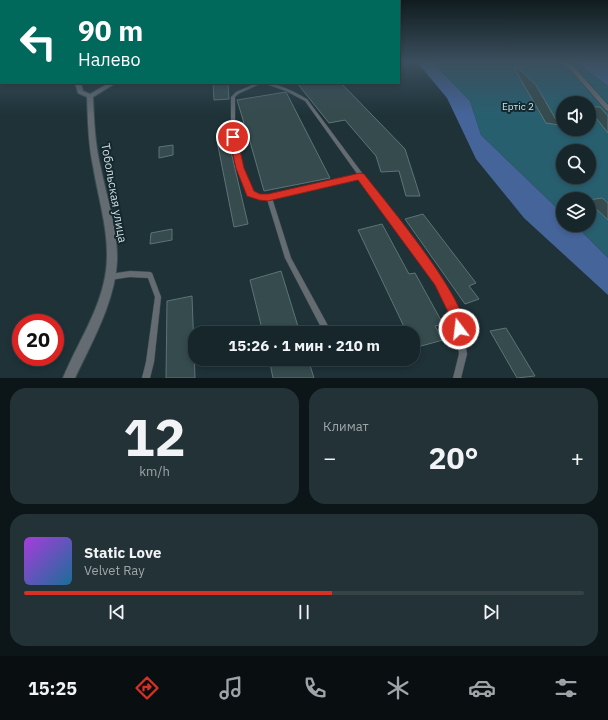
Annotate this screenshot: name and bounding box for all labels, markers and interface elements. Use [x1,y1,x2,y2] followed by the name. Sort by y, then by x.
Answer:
[78,12,143,49] text: 90 m
[12,16,64,68] icon: left
[78,48,141,71] text: Налево
[556,96,596,232] map controls
[556,96,596,136] button: sound
[502,100,534,113] park label: Ертіс 2
[216,120,250,154] pin
[222,126,244,148] icon: arrive
[98,142,131,244] street label: Тобольская улица
[556,144,596,184] button: search
[556,192,596,232] button: layers
[438,308,480,350] position arrow
[12,314,64,366] speed limit sign: 20
[228,336,380,355] text: 15:26 · 1 мин · 210 m
[123,403,186,470] text: 12
[323,418,369,435] text: Климат
[428,438,479,477] text: 20°
[323,443,336,472] text: −
[571,443,584,472] text: +
[139,463,170,480] text: km/h
[84,543,161,562] text: Static Love
[84,562,145,579] text: Velvet Ray
[106,601,128,623] icon: previous
[293,601,315,623] icon: pause
[480,601,502,623] icon: next
[133,674,161,702] icon: directions
[217,674,245,702] icon: music
[301,674,329,702] icon: phone
[384,674,412,702] icon: climate
[468,674,496,702] icon: car
[552,674,580,702] icon: filters
[28,677,77,700] text: 15:25

